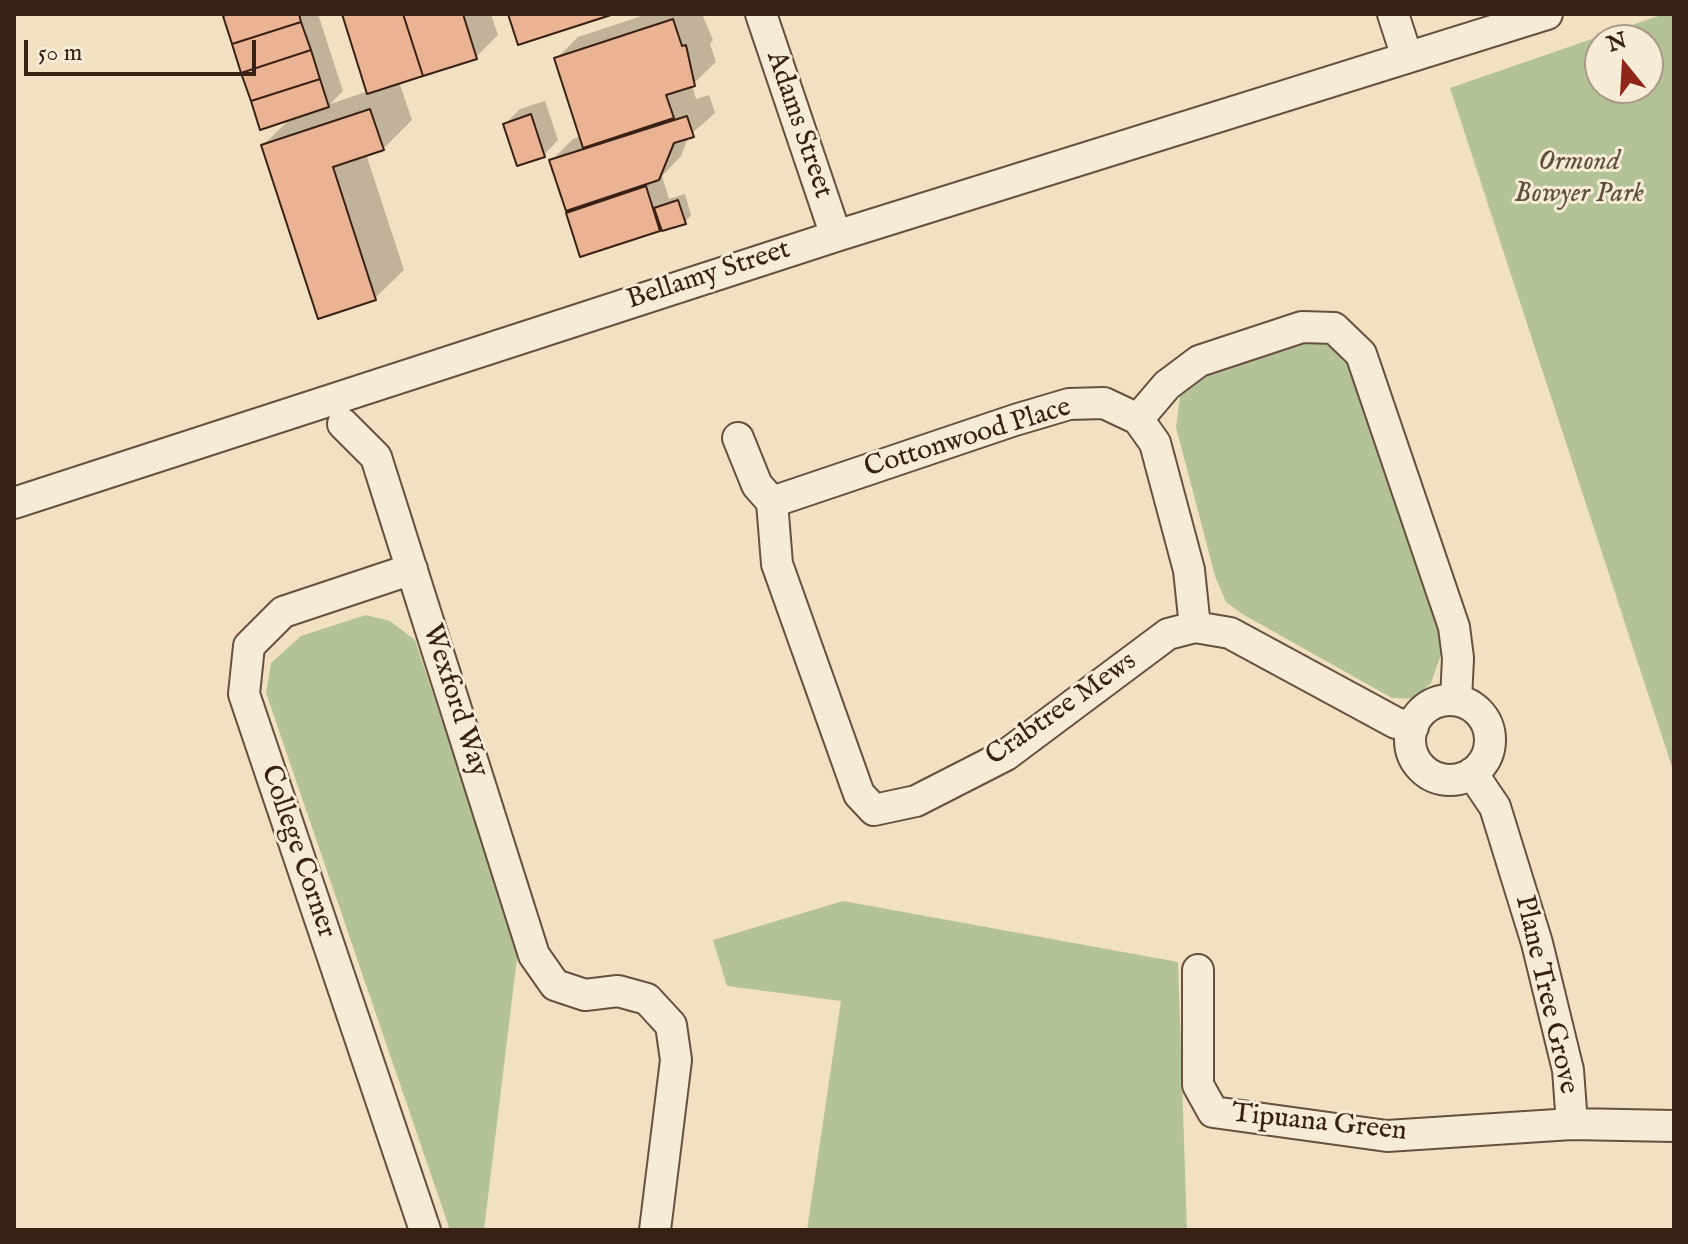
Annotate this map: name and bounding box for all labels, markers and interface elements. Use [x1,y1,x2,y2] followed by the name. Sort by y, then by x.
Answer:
[28,24,260,74] scale bar
[1584,24,1664,104] north arrow
[1604,27,1631,59] text: N
[38,38,82,69] text: 50 m
[757,47,839,203] street label: Adams Street
[1514,146,1644,212] park label: Ormond Bowyer Park
[623,234,795,318] street label: Bellamy Street
[861,392,1075,486] street label: Cottonwood Place
[414,620,494,782] street label: Wexford Way
[980,646,1144,774] street label: Crabtree Mews
[252,761,342,943] street label: College Corner
[1506,892,1584,1098] street label: Plane Tree Grove
[1230,1098,1408,1150] street label: Tipuana Green

